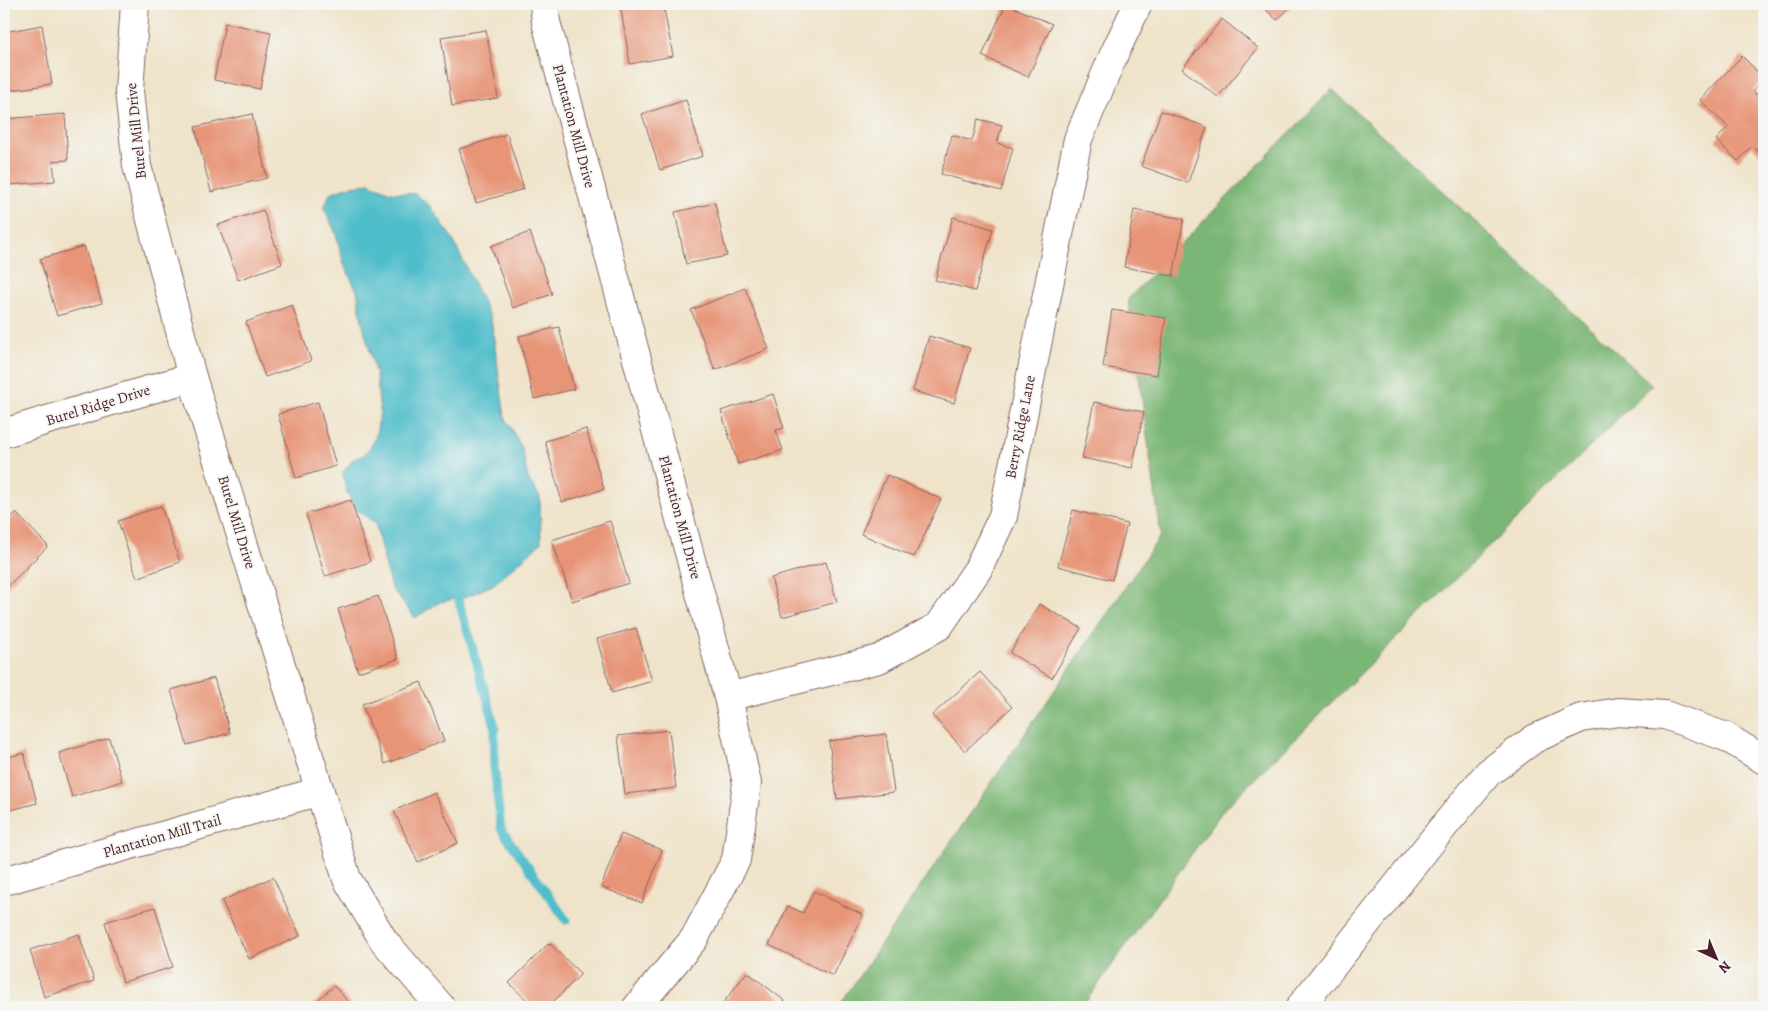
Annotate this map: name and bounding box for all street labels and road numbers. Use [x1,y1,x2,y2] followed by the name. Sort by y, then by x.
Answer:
[548,62,600,191] street label: Plantation Mill Drive
[121,82,151,180] street label: Burel Mill Drive
[1000,373,1040,480] street label: Berry Ridge Lane
[43,380,153,430] street label: Burel Ridge Drive
[654,453,706,582] street label: Plantation Mill Drive
[213,473,261,571] street label: Burel Mill Drive
[101,809,224,862] street label: Plantation Mill Trail

